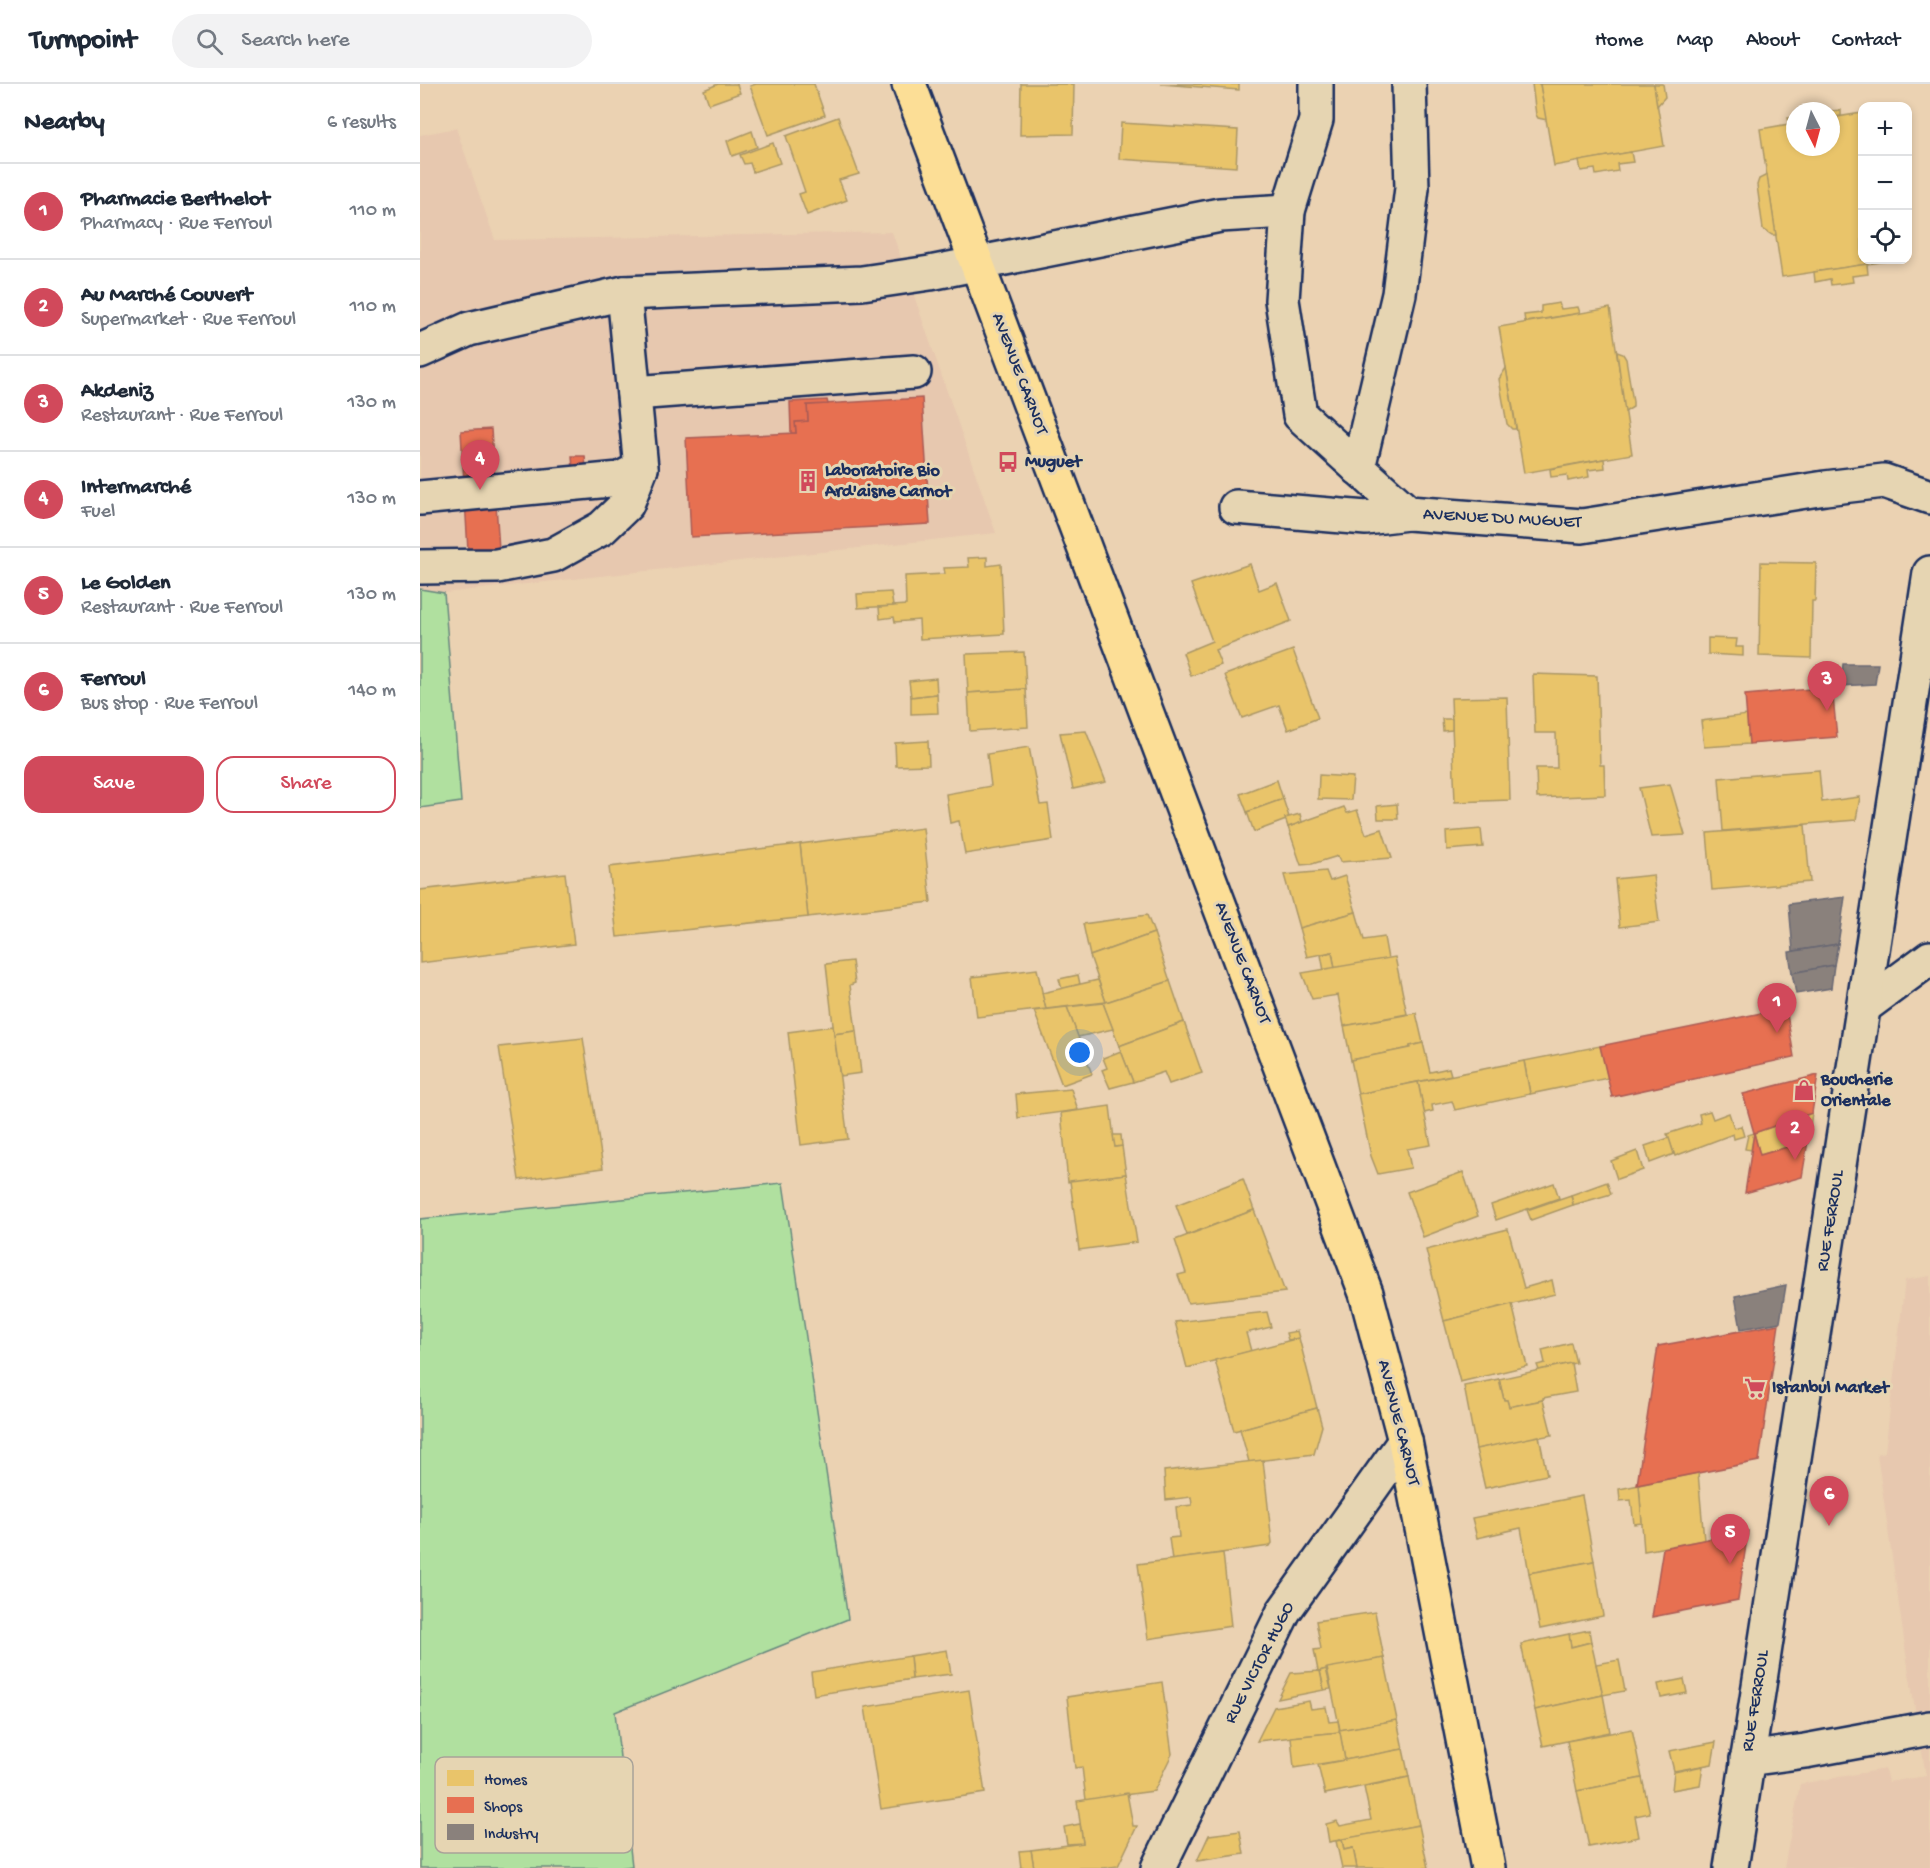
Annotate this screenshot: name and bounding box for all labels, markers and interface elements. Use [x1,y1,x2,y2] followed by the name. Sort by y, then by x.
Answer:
[172,14,592,68] search box
[30,25,136,58] text: Turnpoint
[193,25,226,58] icon: search
[241,28,350,54] text: Search here
[1595,29,1643,54] text: Home
[1676,29,1713,54] text: Map
[1746,29,1799,54] text: About
[1832,29,1900,54] text: Contact
[1786,102,1840,156] north arrow
[1858,102,1912,264] map controls
[1858,102,1912,156] button: +
[24,108,105,139] text: Nearby
[327,112,396,135] text: 6 results
[1858,156,1912,210] button: −
[81,187,269,213] text: Pharmacie Berthelot
[39,200,48,223] text: 1
[350,200,396,223] text: 110 m
[1858,210,1912,264] button: locate
[81,213,272,236] text: Pharmacy · Rue Ferroul
[81,283,252,309] text: Au Marché Couvert
[39,296,48,319] text: 2
[350,296,396,319] text: 110 m
[81,309,296,332] text: Supermarket · Rue Ferroul
[986,310,1052,439] street label: AVENUE CARNOT
[81,379,153,405] text: Akdeniz
[38,392,49,415] text: 3
[347,392,396,415] text: 130 m
[81,405,283,428] text: Restaurant · Rue Ferroul
[460,440,500,490] pin: 4
[996,450,1020,474] bus stop icon: Muguet
[1025,452,1083,473] place label: Muguet
[824,461,953,503] place label: Laboratoire Bio Ard'aisne Carnot
[796,469,820,493] building icon: Laboratoire Bio Ard'aisne Carnot
[81,475,191,501] text: Intermarché
[39,488,48,511] text: 4
[347,488,396,511] text: 130 m
[81,501,115,524] text: Fuel
[1422,504,1583,534] street label: AVENUE DU MUGUET
[81,571,170,597] text: Le Golden
[38,584,49,607] text: 5
[347,584,396,607] text: 130 m
[81,597,283,620] text: Restaurant · Rue Ferroul
[1808,662,1846,711] pin: 3
[81,667,146,693] text: Ferroul
[38,680,49,703] text: 6
[348,680,396,703] text: 140 m
[81,693,258,716] text: Bus stop · Rue Ferroul
[24,756,204,813] button: Save
[216,756,396,813] button: Share
[1209,899,1275,1028] street label: AVENUE CARNOT
[1758,984,1796,1033] pin: 1
[1065,1038,1094,1067] your location
[1820,1070,1893,1112] place label: Boucherie Orientale
[1792,1078,1816,1102] shop icon: Boucherie Orientale
[1776,1110,1814,1160] pin: 2
[1813,1167,1850,1273] street label: RUE FERROUL
[1372,1358,1424,1489] street label: AVENUE CARNOT
[1743,1376,1767,1400] supermarket icon: Istanbul Market
[1772,1378,1890,1399] place label: Istanbul Market
[1810,1476,1848,1526] pin: 6
[1710,1514,1750,1564] pin: 5
[1220,1599,1300,1727] street label: RUE VICTOR HUGO
[1738,1647,1775,1753] street label: RUE FERROUL
[435,1757,633,1853] legend
[484,1772,528,1791] text: Homes
[484,1799,523,1818] text: Shops
[484,1826,538,1845] text: Industry

